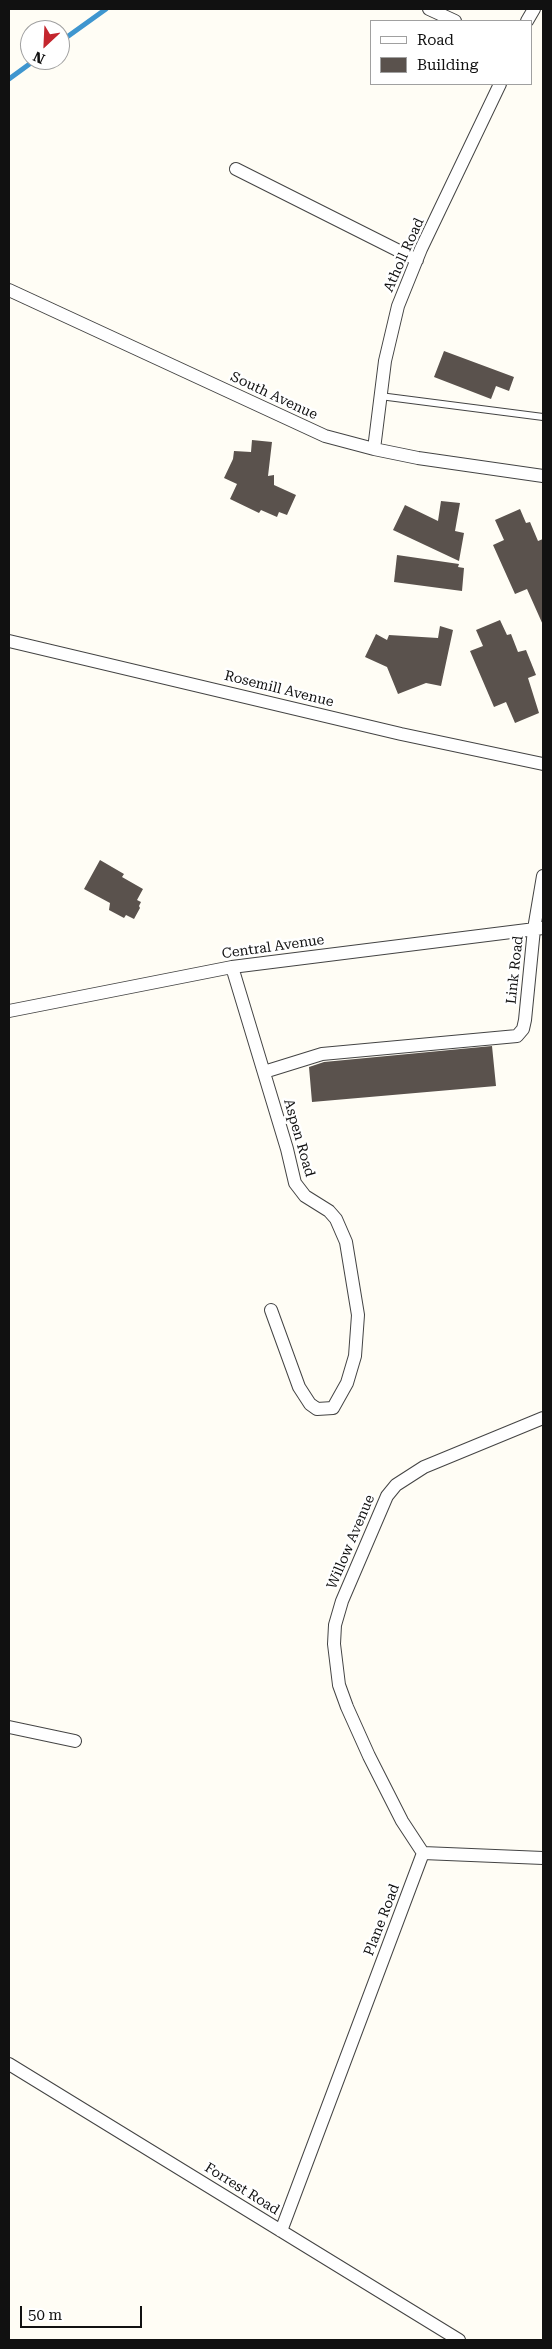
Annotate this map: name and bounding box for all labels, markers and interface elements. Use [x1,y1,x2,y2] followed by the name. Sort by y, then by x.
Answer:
[20,20,70,70] north arrow
[370,20,532,85] legend
[417,31,454,49] text: Road
[31,48,47,67] text: N
[417,56,478,74] text: Building
[380,215,428,295] street label: Atholl Road
[228,368,320,424] street label: South Avenue
[223,667,335,711] street label: Rosemill Avenue
[221,931,325,963] street label: Central Avenue
[503,935,527,1005] street label: Link Road
[280,1097,318,1179] street label: Aspen Road
[324,1492,378,1592] street label: Willow Avenue
[361,1882,403,1958] street label: Plane Road
[201,2159,283,2219] street label: Forrest Road
[22,2296,145,2328] scale bar
[28,2306,62,2324] text: 50 m

